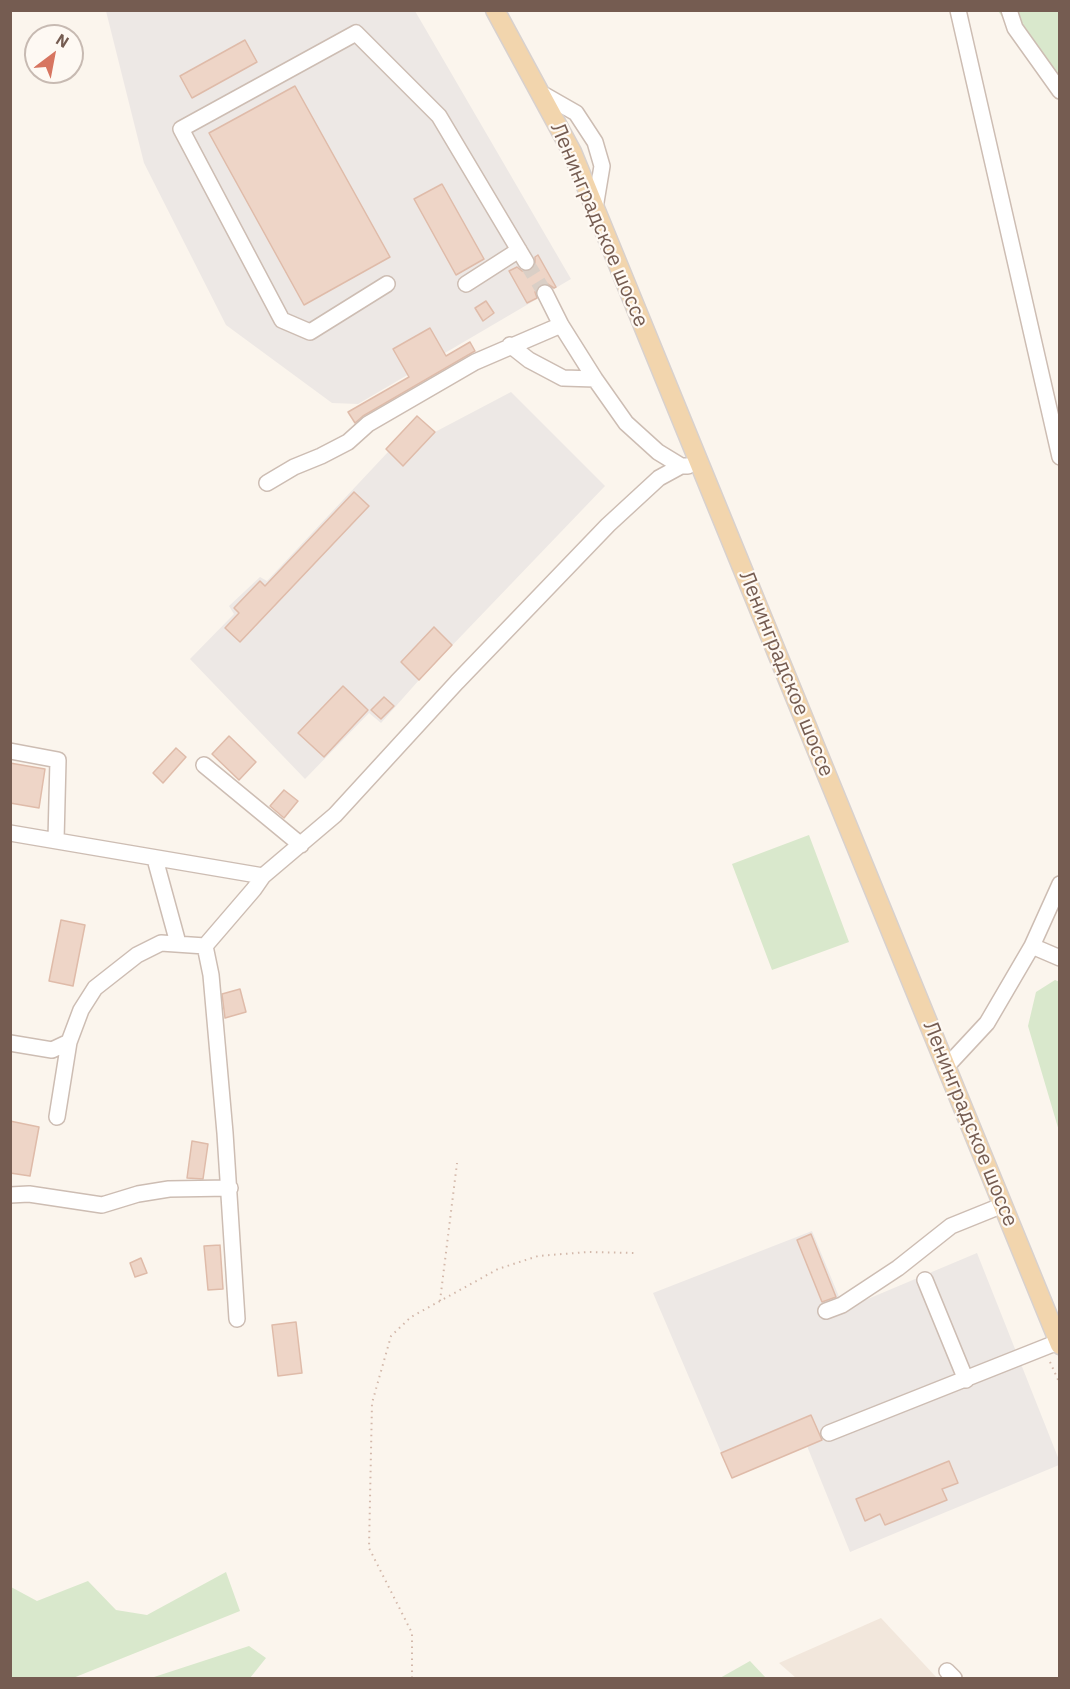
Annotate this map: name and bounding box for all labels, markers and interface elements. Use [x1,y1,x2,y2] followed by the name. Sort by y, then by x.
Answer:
[24,24,84,84] north arrow
[52,29,73,52] text: N
[545,119,653,331] street label: Ленинградское шоссе
[733,568,839,780] street label: Ленинградское шоссе
[917,1018,1023,1230] street label: Ленинградское шоссе

